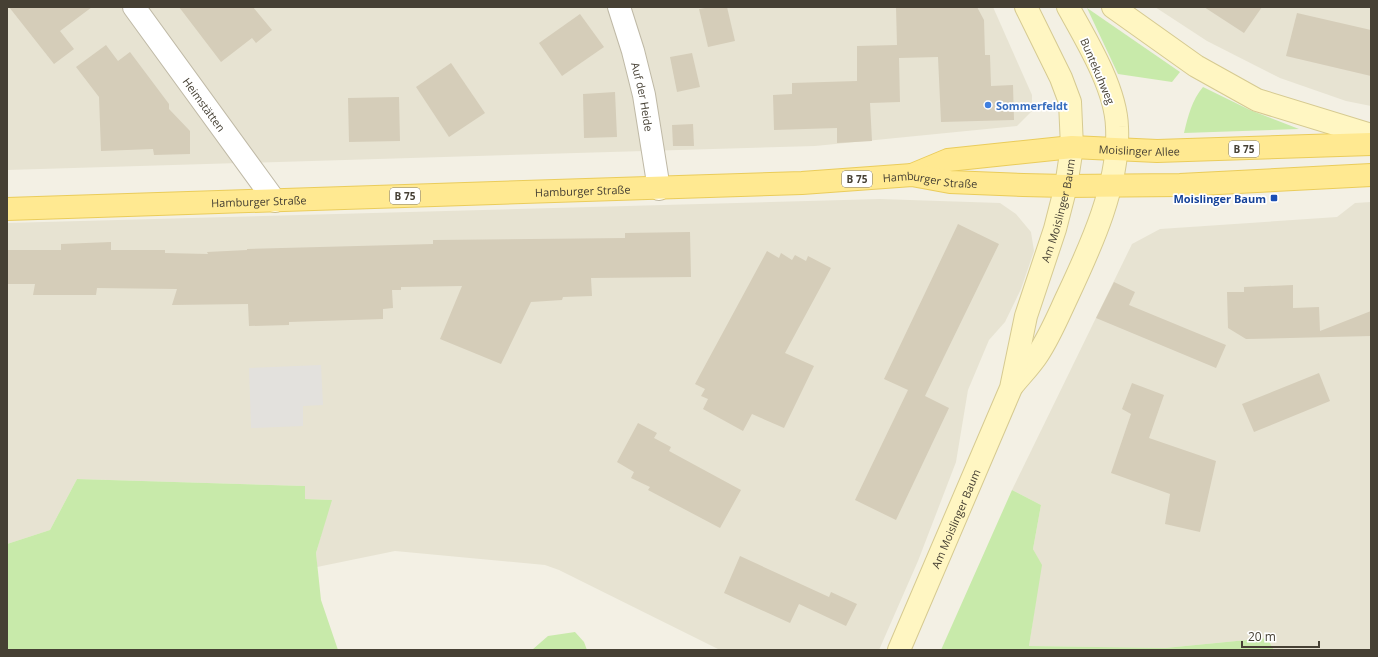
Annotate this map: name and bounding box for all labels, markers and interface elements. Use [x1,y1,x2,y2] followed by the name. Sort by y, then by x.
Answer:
[1077,36,1119,106] street label: Buntekuhweg
[629,60,657,132] street label: Auf der Heide
[180,74,229,134] street label: Heimstätten
[996,98,1068,113] place label: Sommerfeldt
[983,100,993,110] marker: Sommerfeldt
[1098,141,1180,159] street label: Moislinger Allee
[1229,141,1259,157] road number: B 75
[1037,157,1078,264] street label: Am Moislinger Baum
[882,167,978,191] street label: Hamburger Straße
[842,171,872,187] road number: B 75
[535,181,631,199] street label: Hamburger Straße
[390,188,420,204] road number: B 75
[1173,191,1266,206] place label: Moislinger Baum
[211,192,307,210] street label: Hamburger Straße
[1269,193,1279,203] marker: Moislinger Baum
[927,467,983,570] street label: Am Moislinger Baum
[1242,623,1319,649] scale bar
[1248,628,1276,645] text: 20 m

